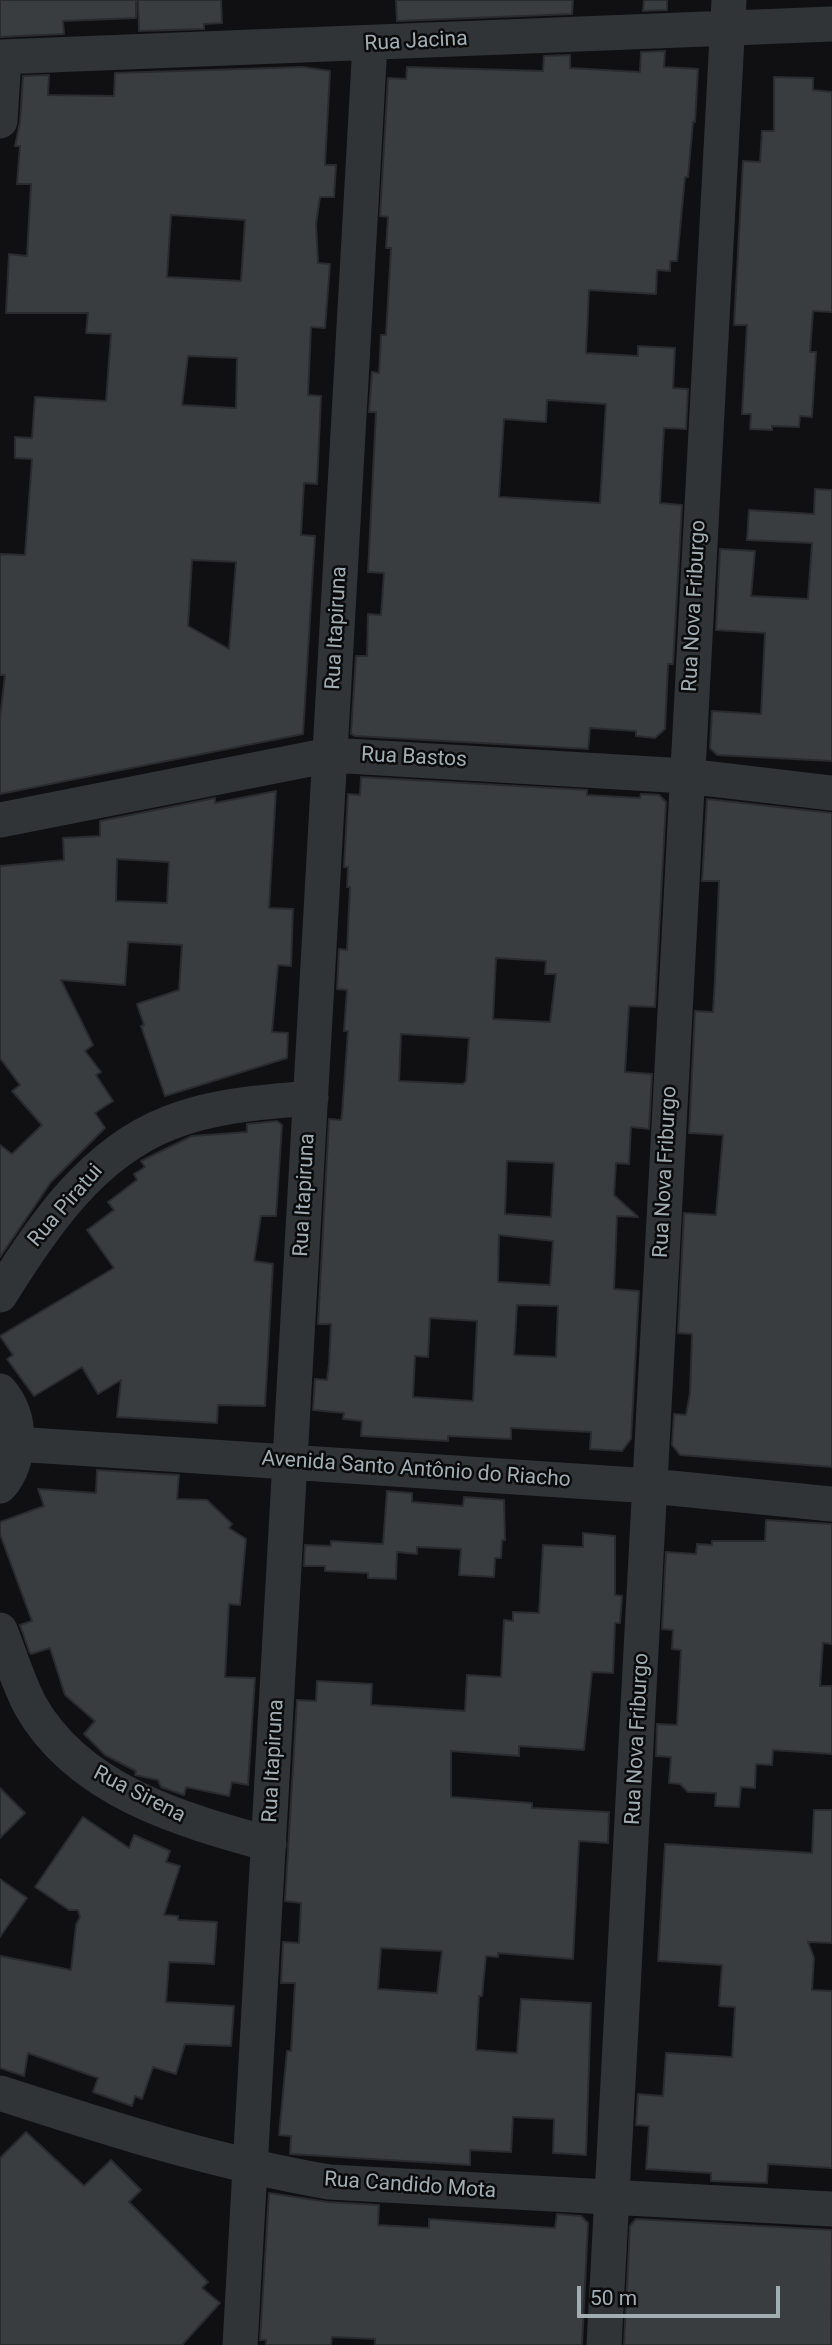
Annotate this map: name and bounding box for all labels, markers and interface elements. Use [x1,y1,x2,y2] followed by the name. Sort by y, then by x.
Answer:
[364,27,468,57] street label: Rua Jacina
[678,519,712,693] street label: Rua Nova Friburgo
[321,566,353,690] street label: Rua Itapiruna
[360,743,468,773] street label: Rua Bastos
[649,1085,683,1259] street label: Rua Nova Friburgo
[289,1133,321,1257] street label: Rua Itapiruna
[23,1160,109,1252] street label: Rua Piratui
[261,1447,571,1493] street label: Avenida Santo Antônio do Riacho
[621,1652,655,1826] street label: Rua Nova Friburgo
[258,1699,290,1823] street label: Rua Itapiruna
[89,1761,189,1829] street label: Rua Sirena
[323,2167,497,2205] street label: Rua Candido Mota
[580,2272,783,2316] scale bar
[590,2286,637,2310] text: 50 m

